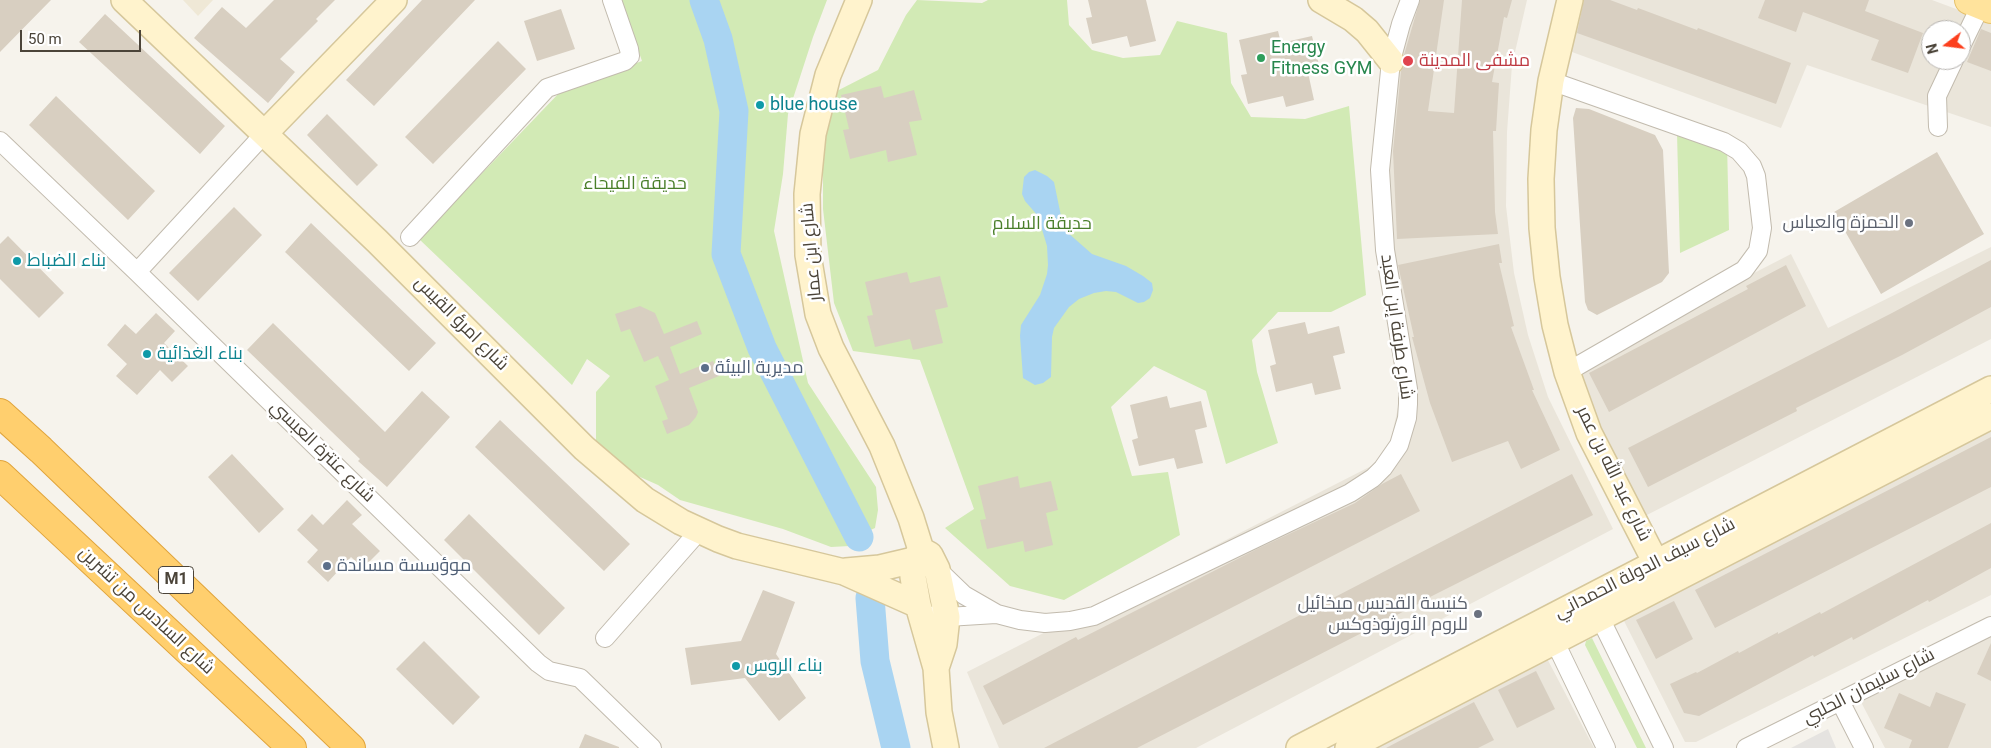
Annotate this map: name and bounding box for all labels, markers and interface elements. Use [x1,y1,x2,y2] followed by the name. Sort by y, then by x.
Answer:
[22,20,144,52] scale bar
[1921,20,1971,70] north arrow
[28,30,62,48] text: 50 m
[1271,37,1373,80] place label: Energy Fitness GYM
[1923,42,1941,55] text: N
[1419,50,1530,72] place label: مشفى المدينة
[1255,52,1267,64] marker: Energy Fitness GYM
[1401,54,1415,68] marker: مشفى المدينة
[770,94,857,116] place label: blue house
[754,99,766,111] marker: blue house
[583,173,687,195] park label: حديقة الفيحاء
[797,202,827,302] street label: شارع ابن عمار
[1782,212,1899,234] place label: الحمزة والعباس
[992,213,1092,235] park label: حديقة السلام
[1903,217,1915,229] marker: الحمزة والعباس
[27,250,106,272] place label: بناء الضباط
[1375,253,1417,401] street label: شارع طرفة إبن العبد
[11,255,23,267] marker: بناء الضباط
[409,272,513,376] street label: شارع امرؤ القيس
[157,343,243,365] place label: بناء الغذائية
[141,348,153,360] marker: بناء الغذائية
[715,357,804,379] place label: مديرية البيئة
[699,362,711,374] marker: مديرية البيئة
[265,397,379,507] street label: شارع عنترة العبسي
[1571,403,1655,545] street label: شارع عبد الله بن عمر
[1551,514,1739,624] street label: شارع سيف الدولة الحمداني
[74,543,218,679] street label: شارع السادس من تشرين
[337,555,471,577] place label: موؤسسة مساندة
[321,560,333,572] marker: موؤسسة مساندة
[158,566,194,594] road number: M1
[1297,593,1468,636] place label: كنيسة القديس ميخائيل للروم الأورثوذوكس
[1472,608,1484,620] marker: كنيسة القديس ميخائيل للروم الأورثوذوكس
[1799,644,1939,730] street label: شارع سليمان الحلبي
[746,655,822,677] place label: بناء الروس
[730,660,742,672] marker: بناء الروس

